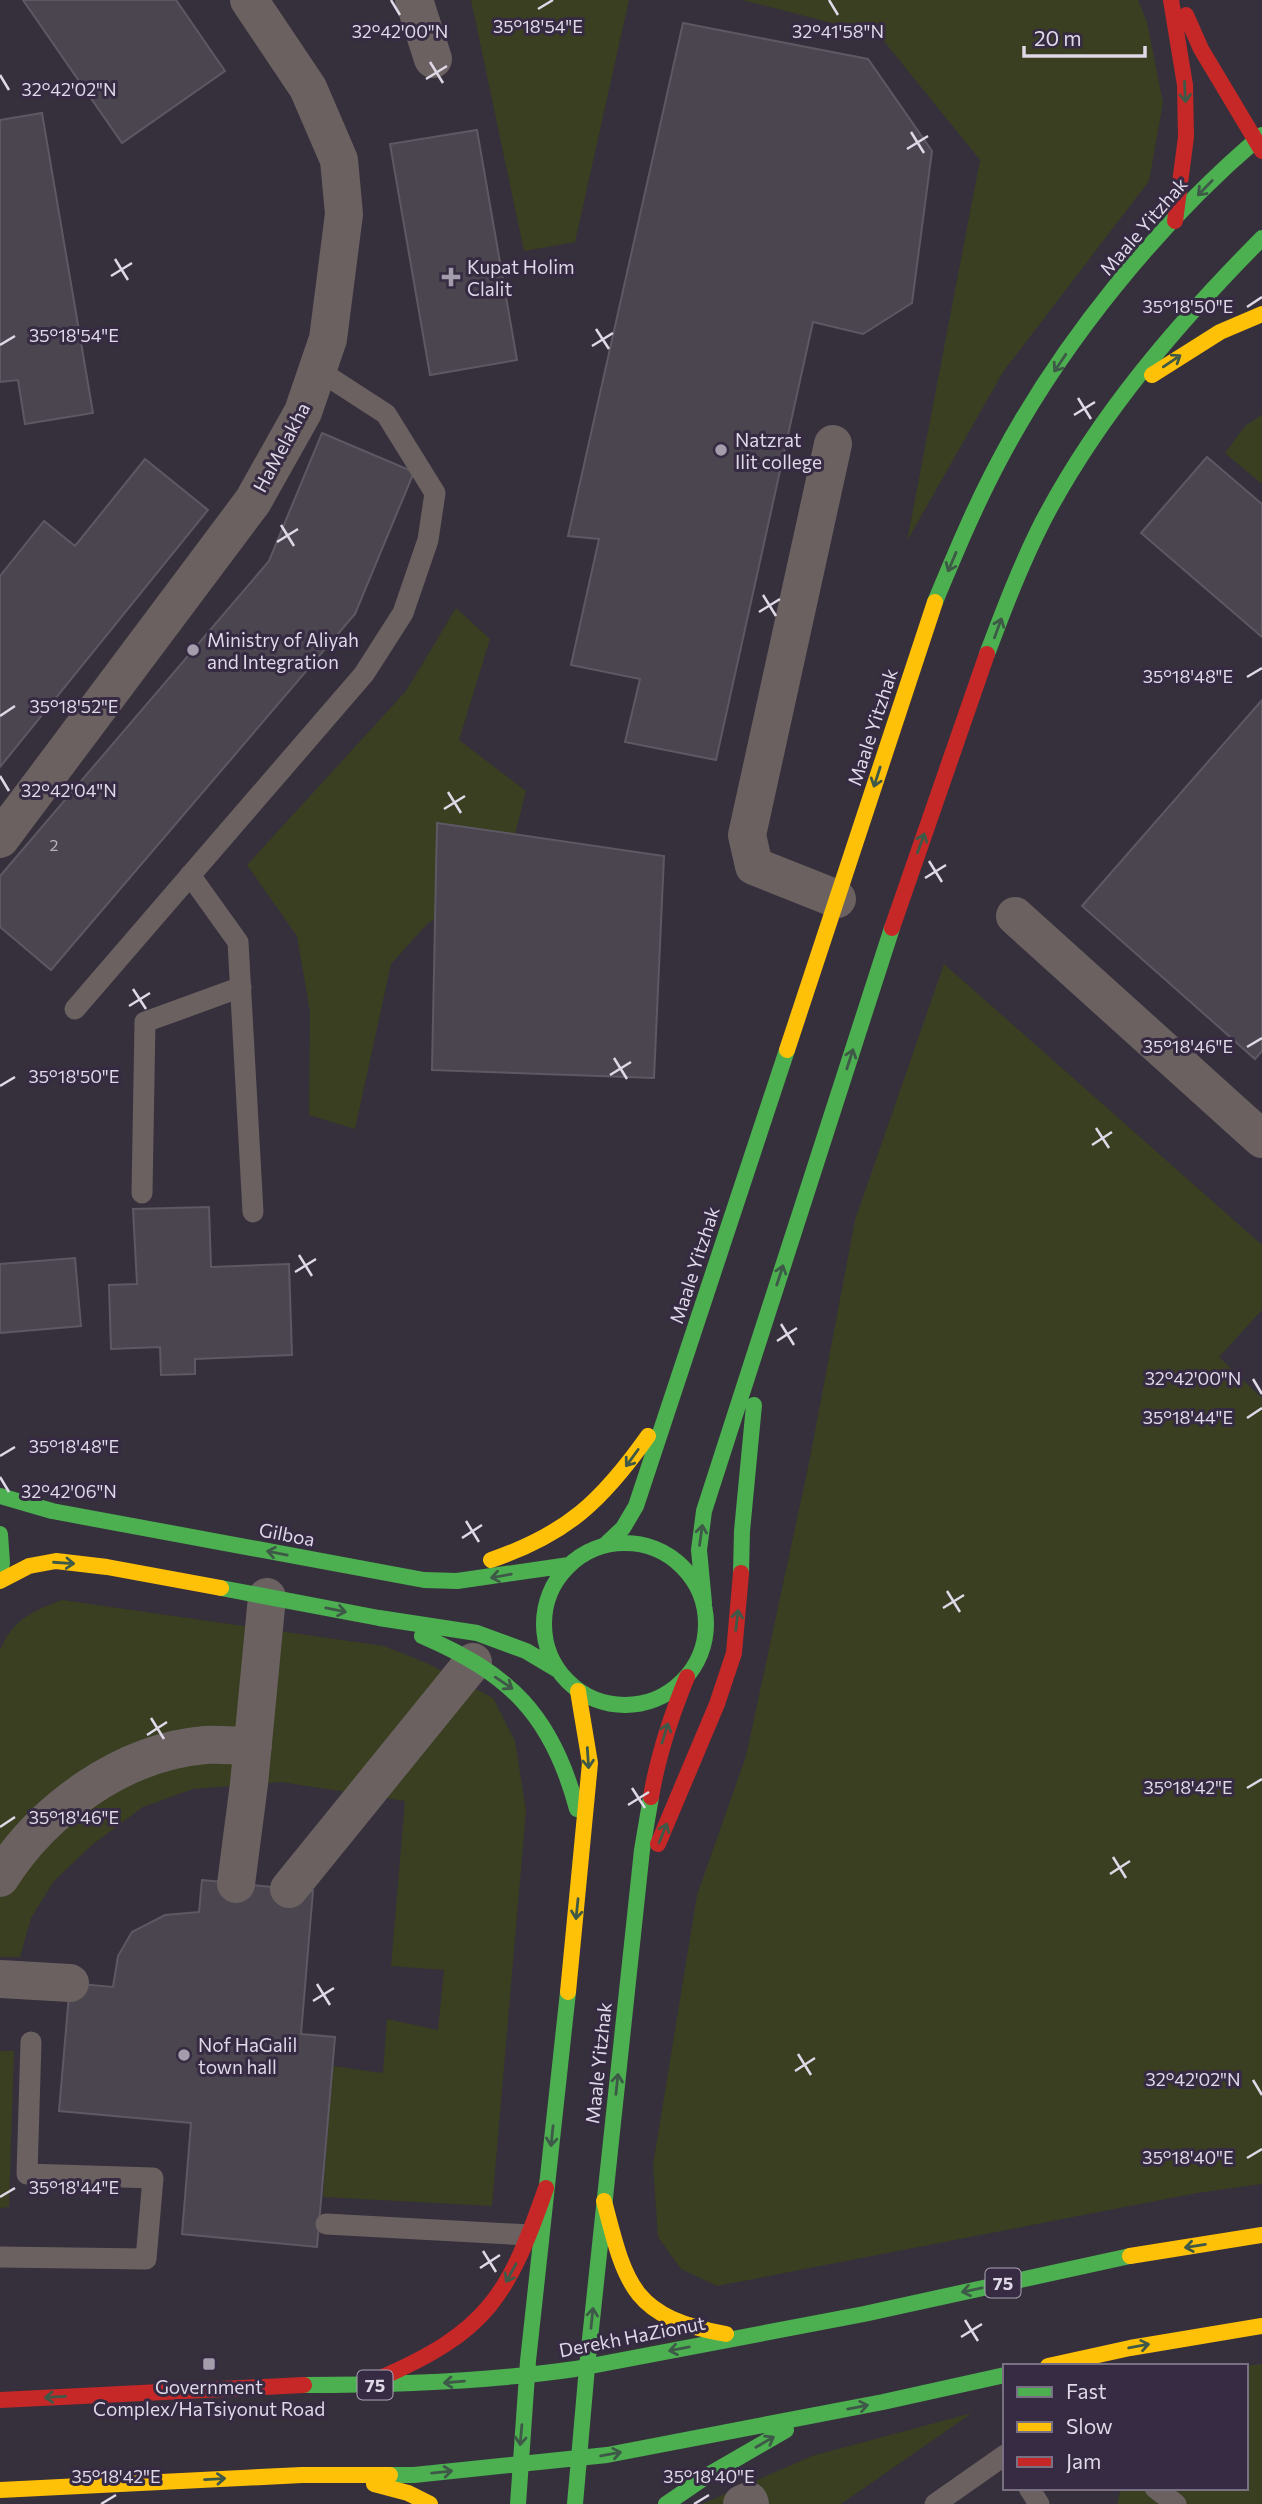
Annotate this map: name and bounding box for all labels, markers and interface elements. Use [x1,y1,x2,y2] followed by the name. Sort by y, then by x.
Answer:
[1024,14,1145,58] scale bar
[493,15,583,37] text: 35°18'54"E
[352,20,448,42] text: 32°42'00"N
[792,20,884,42] text: 32°41'58"N
[1034,25,1082,50] text: 20 m
[22,78,116,100] text: 32°42'02"N
[1179,80,1192,102] one-way arrow
[1094,172,1192,280] street label: Maale Yitzhak
[1197,179,1213,197] one-way arrow
[467,255,575,300] place label: Kupat Holim Clalit
[441,267,461,287] marker: Kupat Holim Clalit
[1143,295,1233,317] text: 35°18'50"E
[29,324,119,346] text: 35°18'54"E
[1053,353,1067,372] one-way arrow
[1162,354,1181,369] one-way arrow
[248,398,314,496] street label: HaMelakha
[735,428,822,473] place label: Natzrat Ilit college
[713,442,729,458] marker: Natzrat Ilit college
[945,551,958,573] one-way arrow
[993,618,1005,640] one-way arrow
[207,628,359,673] place label: Ministry of Aliyah and Integration
[185,642,201,658] marker: Ministry of Aliyah and Integration
[842,665,902,789] street label: Maale Yitzhak
[1143,665,1233,687] text: 35°18'48"E
[29,695,119,717] text: 35°18'52"E
[870,766,883,788] one-way arrow
[21,779,117,801] text: 32°42'04"N
[916,832,928,854] one-way arrow
[50,835,59,854] house number: 2
[1143,1035,1233,1057] text: 35°18'46"E
[845,1048,857,1070] one-way arrow
[29,1065,119,1087] text: 35°18'50"E
[664,1203,724,1327] street label: Maale Yitzhak
[774,1264,787,1286] one-way arrow
[1145,1367,1241,1389] text: 32°42'00"N
[1143,1406,1233,1428] text: 35°18'44"E
[29,1435,119,1457] text: 35°18'48"E
[625,1448,639,1467] one-way arrow
[21,1480,117,1502] text: 32°42'06"N
[257,1517,317,1551] street label: Gilboa
[694,1525,707,1547] one-way arrow
[266,1546,289,1559] one-way arrow
[52,1557,75,1570] one-way arrow
[490,1570,513,1583] one-way arrow
[324,1604,347,1618] one-way arrow
[731,1609,744,1631] one-way arrow
[494,1676,513,1690] one-way arrow
[660,1722,673,1744] one-way arrow
[582,1746,595,1769] one-way arrow
[1143,1776,1233,1798] text: 35°18'42"E
[29,1806,119,1828] text: 35°18'46"E
[657,1823,670,1845] one-way arrow
[570,1898,583,1920] one-way arrow
[580,2001,616,2125] street label: Maale Yitzhak
[198,2033,297,2078] place label: Nof HaGalil town hall
[176,2047,192,2063] marker: Nof HaGalil town hall
[1146,2068,1240,2090] text: 32°42'02"N
[610,2074,623,2096] one-way arrow
[545,2124,558,2146] one-way arrow
[1142,2146,1234,2168] text: 35°18'40"E
[29,2176,119,2198] text: 35°18'44"E
[1184,2240,1207,2253] one-way arrow
[504,2263,518,2283] one-way arrow
[986,2269,1020,2298] road number: 75
[961,2284,984,2298] one-way arrow
[586,2307,599,2330] one-way arrow
[557,2310,707,2361] street label: Derekh HaZionut
[1127,2339,1150,2352] one-way arrow
[668,2343,691,2357] one-way arrow
[201,2356,217,2372] marker: Government Complex/HaTsiyonut Road
[1003,2364,1248,2490] legend
[358,2370,392,2400] road number: 75
[93,2375,325,2420] place label: Government Complex/HaTsiyonut Road
[443,2376,466,2389] one-way arrow
[1066,2378,1107,2403] text: Fast
[44,2391,67,2404] one-way arrow
[846,2400,869,2413] one-way arrow
[1066,2413,1113,2438] text: Slow
[514,2423,527,2446] one-way arrow
[755,2435,775,2449] one-way arrow
[599,2447,622,2460] one-way arrow
[1066,2448,1101,2473] text: Jam
[71,2465,161,2487] text: 35°18'42"E
[663,2465,755,2487] text: 35°18'40"E
[430,2466,453,2479] one-way arrow
[203,2473,226,2486] one-way arrow

